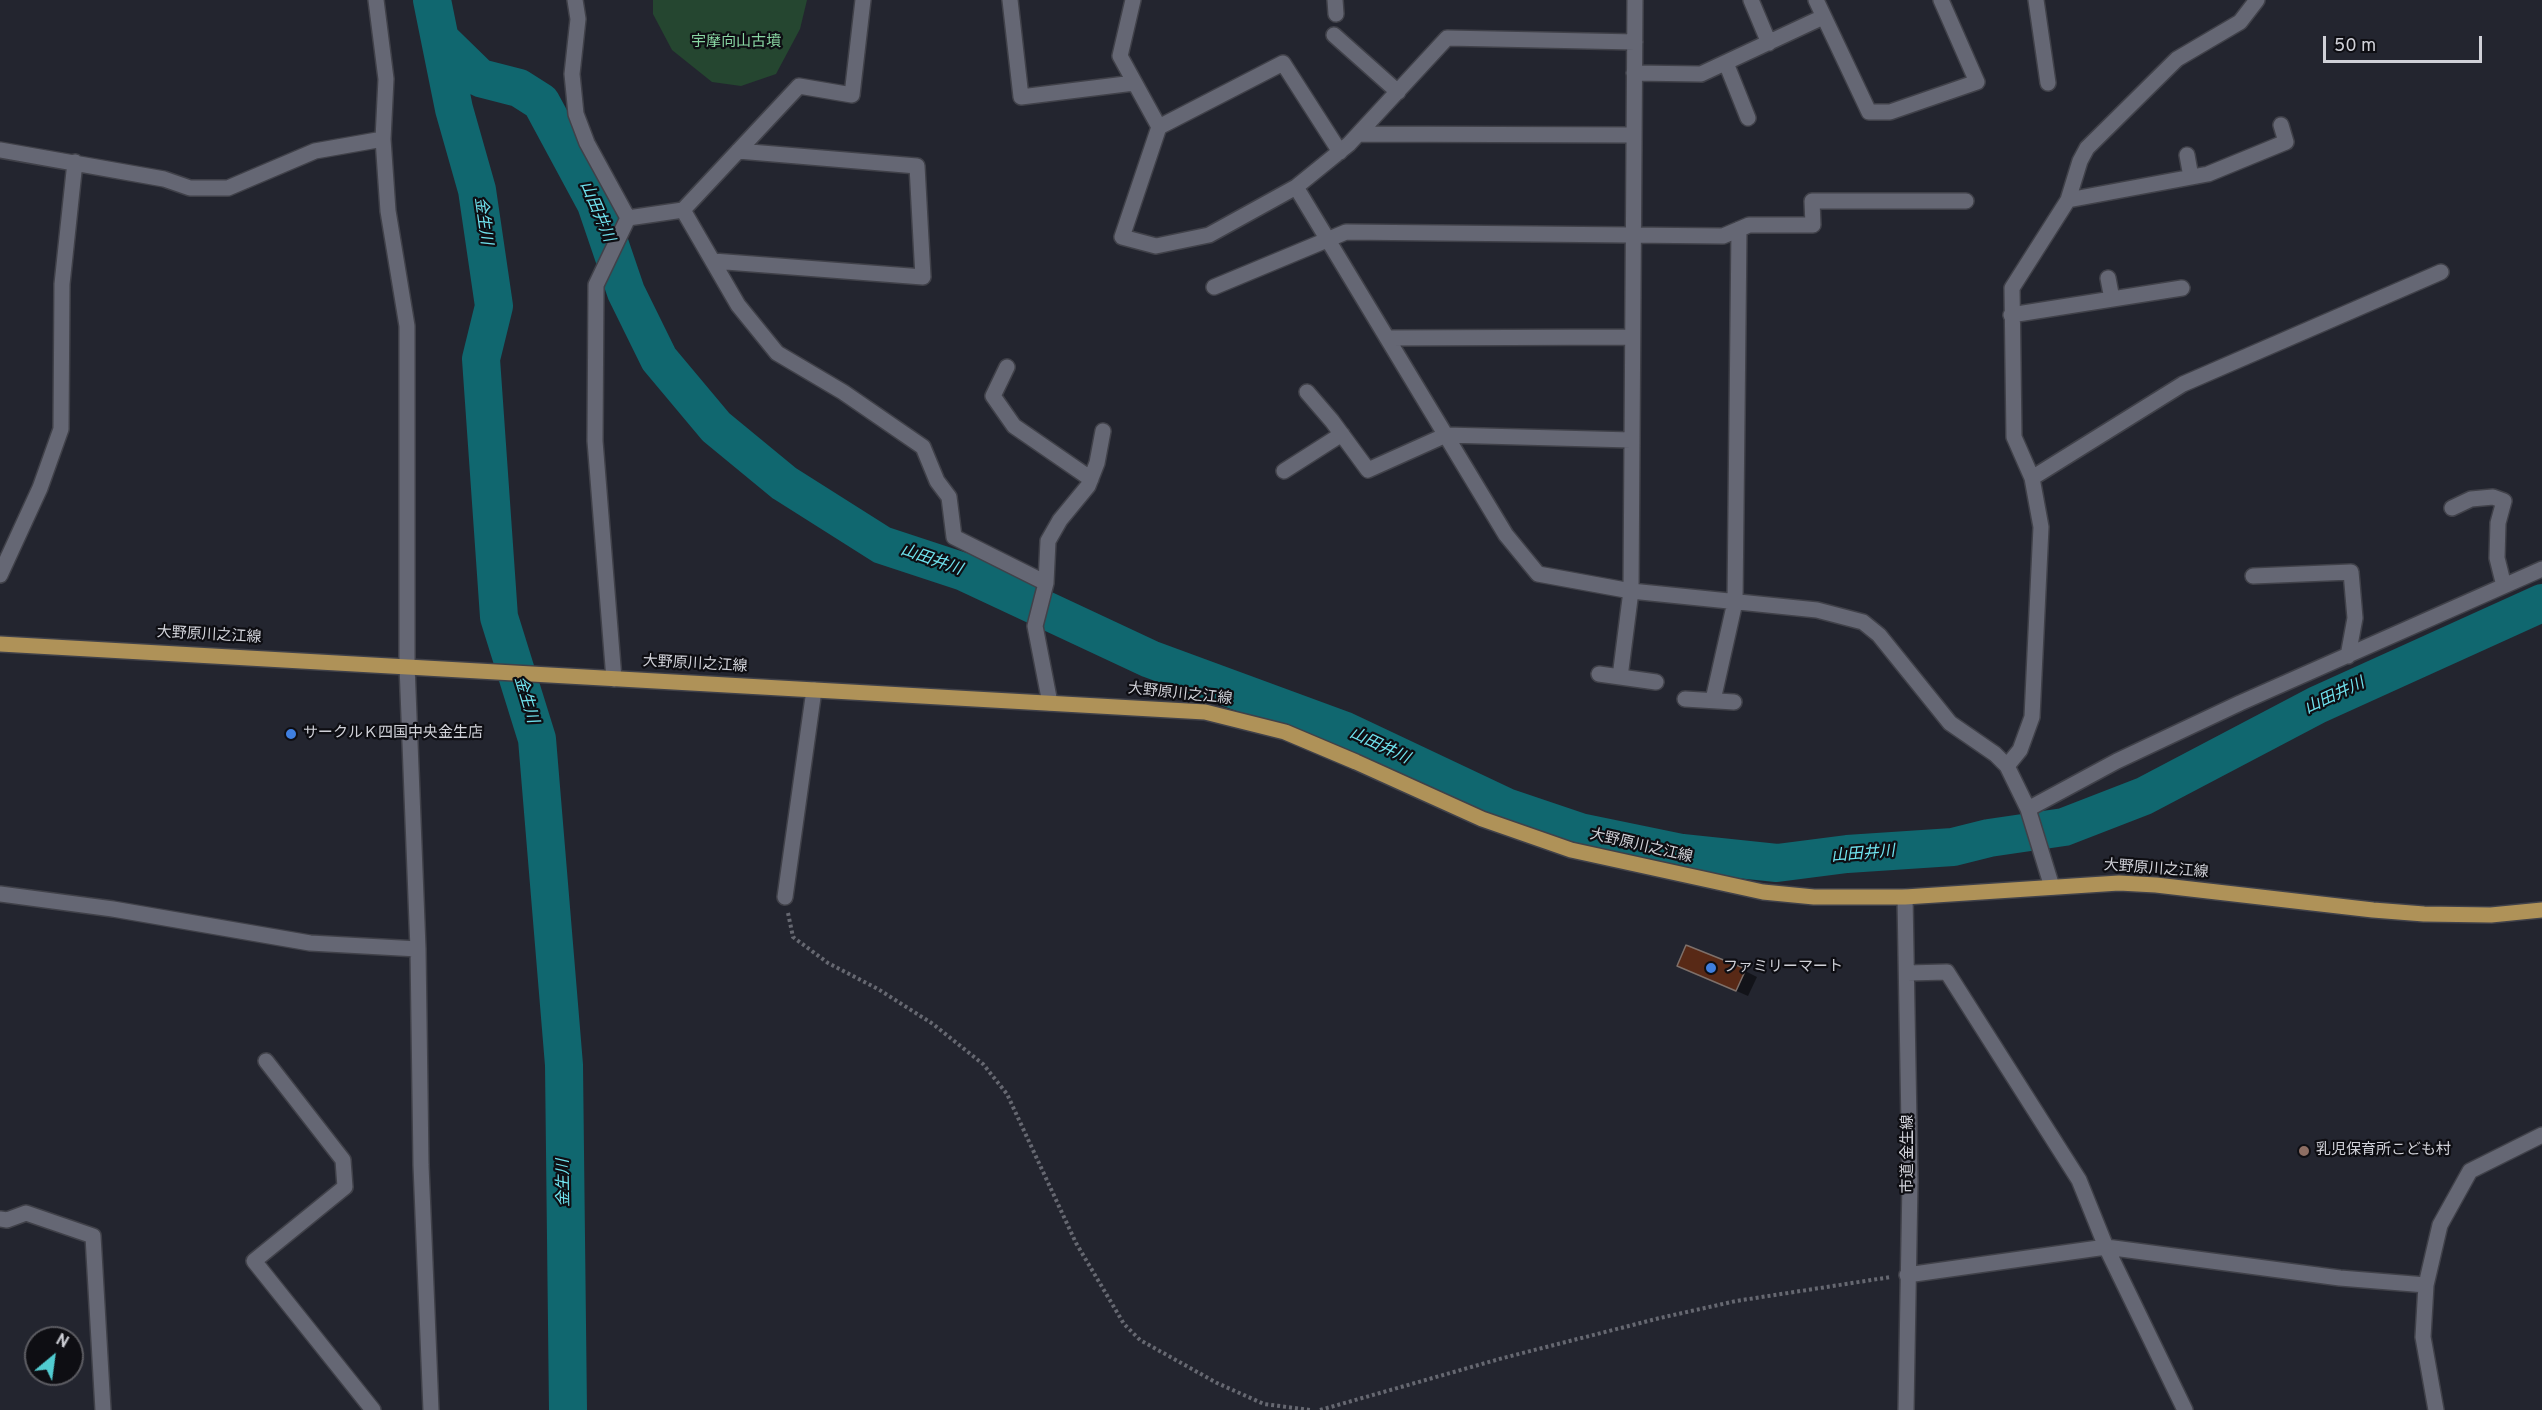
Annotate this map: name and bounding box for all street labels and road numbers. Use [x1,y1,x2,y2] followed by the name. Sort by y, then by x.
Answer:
[156,624,262,648] street label: 大野原川之江線
[642,653,748,677] street label: 大野原川之江線
[1127,681,1233,709] street label: 大野原川之江線
[1588,826,1694,868] street label: 大野原川之江線
[2103,857,2209,883] street label: 大野原川之江線
[1900,1115,1918,1193] street label: 市道 金生線

